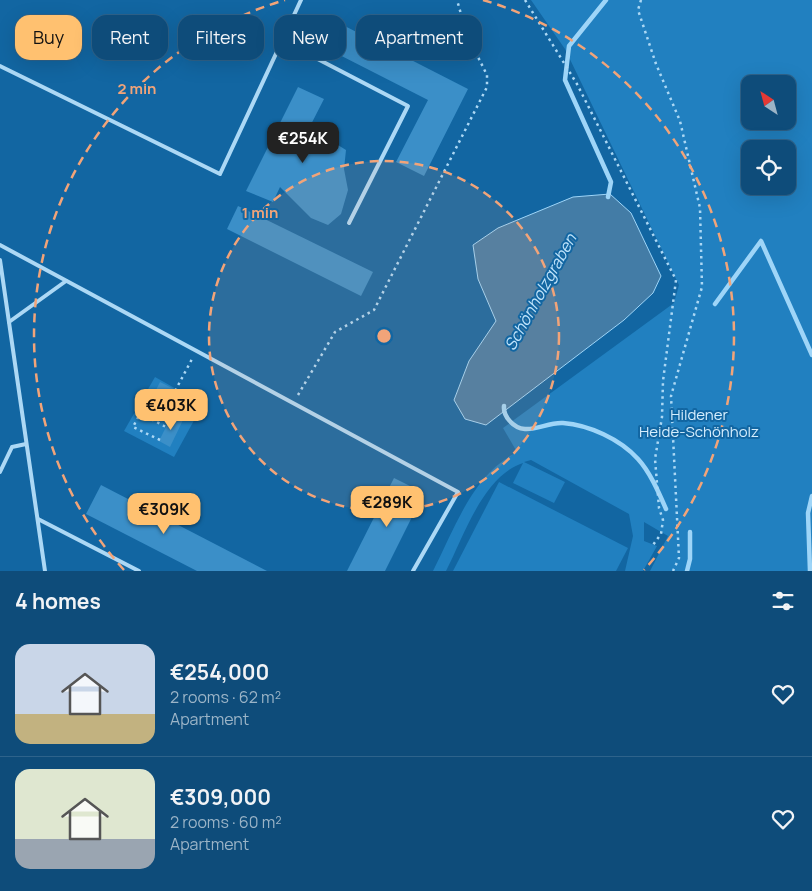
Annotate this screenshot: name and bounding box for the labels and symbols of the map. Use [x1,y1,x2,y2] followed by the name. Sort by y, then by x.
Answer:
[741,75,796,130] north arrow
[117,78,157,99] text: 2 min
[268,121,338,164] pin: €254K
[242,202,278,223] text: 1 min
[499,229,581,354] water label: Schönholzgraben
[375,327,393,345] centre of rings
[136,388,206,431] pin: €403K
[639,404,759,442] park label: Hildener Heide-Schönholz
[352,486,422,528] pin: €289K
[129,492,199,535] pin: €309K

